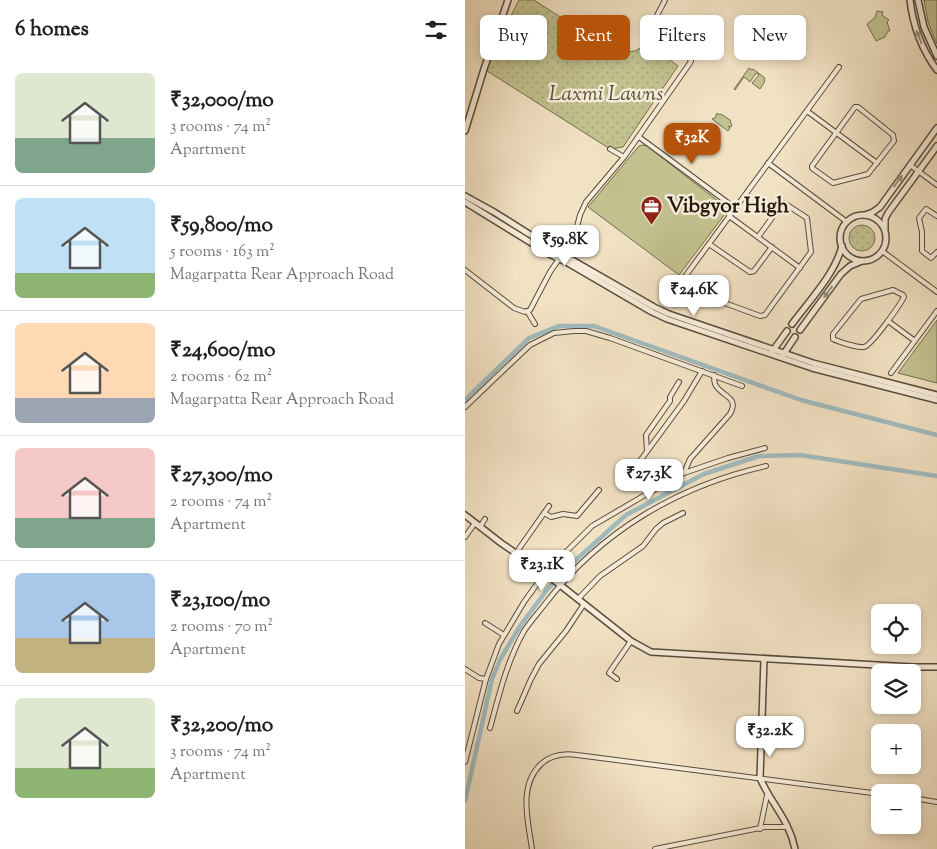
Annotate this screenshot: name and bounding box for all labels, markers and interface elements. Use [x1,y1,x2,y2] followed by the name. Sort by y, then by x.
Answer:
[15,15,89,45] text: 6 homes
[480,15,547,60] chip: Buy
[557,15,630,60] chip: Rent
[640,15,724,60] chip: Filters
[734,15,806,60] chip: New
[422,16,450,44] icon: filters
[915,29,923,44] one-way arrow
[549,80,663,110] park label: Laxmi Lawns
[170,86,274,116] text: ₹32,000/mo
[55,93,115,153] icon: home
[170,116,271,139] text: 3 rooms · 74 m²
[662,122,722,165] pin: ₹32K
[675,127,709,150] text: ₹32K
[170,139,246,162] text: Apartment
[893,174,903,188] one-way arrow
[667,192,790,222] place label: Vibgyor High
[639,195,663,226] office icon: Vibgyor High
[170,211,273,241] text: ₹59,800/mo
[55,218,115,278] icon: home
[524,224,606,267] pin: ₹59.8K
[542,229,588,252] text: ₹59.8K
[170,241,275,264] text: 5 rooms · 163 m²
[170,264,394,287] text: Magarpatta Rear Approach Road
[653,274,735,317] pin: ₹24.6K
[670,279,718,302] text: ₹24.6K
[823,285,833,299] one-way arrow
[170,336,275,366] text: ₹24,600/mo
[55,343,115,403] icon: home
[170,366,272,389] text: 2 rooms · 62 m²
[170,389,394,412] text: Magarpatta Rear Approach Road
[608,458,690,501] pin: ₹27.3K
[170,461,273,491] text: ₹27,300/mo
[626,463,672,486] text: ₹27.3K
[55,468,115,528] icon: home
[170,491,272,514] text: 2 rooms · 74 m²
[170,514,246,537] text: Apartment
[501,550,583,592] pin: ₹23.1K
[520,554,564,577] text: ₹23.1K
[170,586,270,616] text: ₹23,100/mo
[55,593,115,653] icon: home
[871,604,921,834] map controls
[871,604,921,654] button: locate
[170,616,273,639] text: 2 rooms · 70 m²
[170,639,246,662] text: Apartment
[871,664,921,714] button: layers
[170,711,273,741] text: ₹32,200/mo
[729,716,811,758] pin: ₹32.2K
[55,718,115,778] icon: home
[747,720,793,743] text: ₹32.2K
[871,724,921,774] button: +
[170,741,271,764] text: 3 rooms · 74 m²
[170,764,246,787] text: Apartment
[871,784,921,834] button: −

